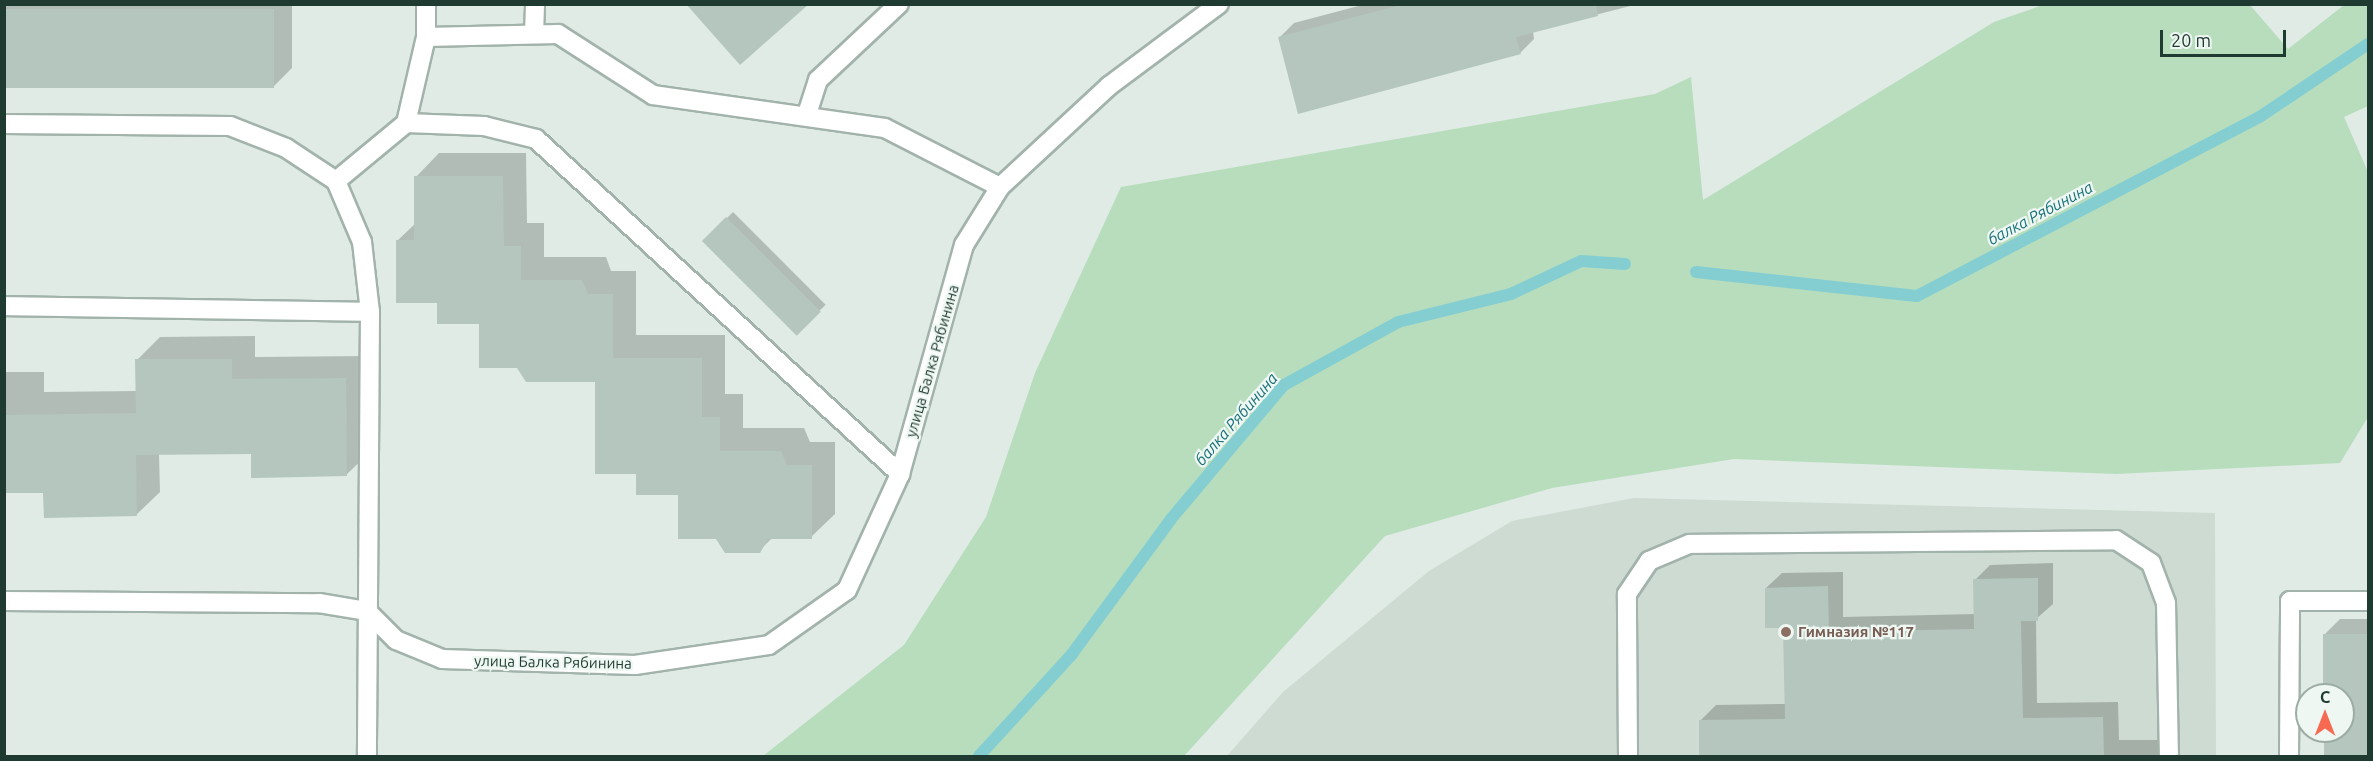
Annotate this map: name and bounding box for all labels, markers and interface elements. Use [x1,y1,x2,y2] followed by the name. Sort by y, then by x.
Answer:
[2163,18,2289,56] scale bar
[2171,30,2211,50] text: 20 m
[1984,177,2096,249] water label: балка Рябинина
[902,283,962,439] street label: улица Балка Рябинина
[1191,369,1281,469] water label: балка Рябинина
[1798,623,1914,641] place label: Гимназия №117
[1779,625,1793,639] marker: Гимназия №117
[474,652,632,672] street label: улица Балка Рябинина
[2295,683,2355,743] north arrow
[2320,688,2330,706] text: С

